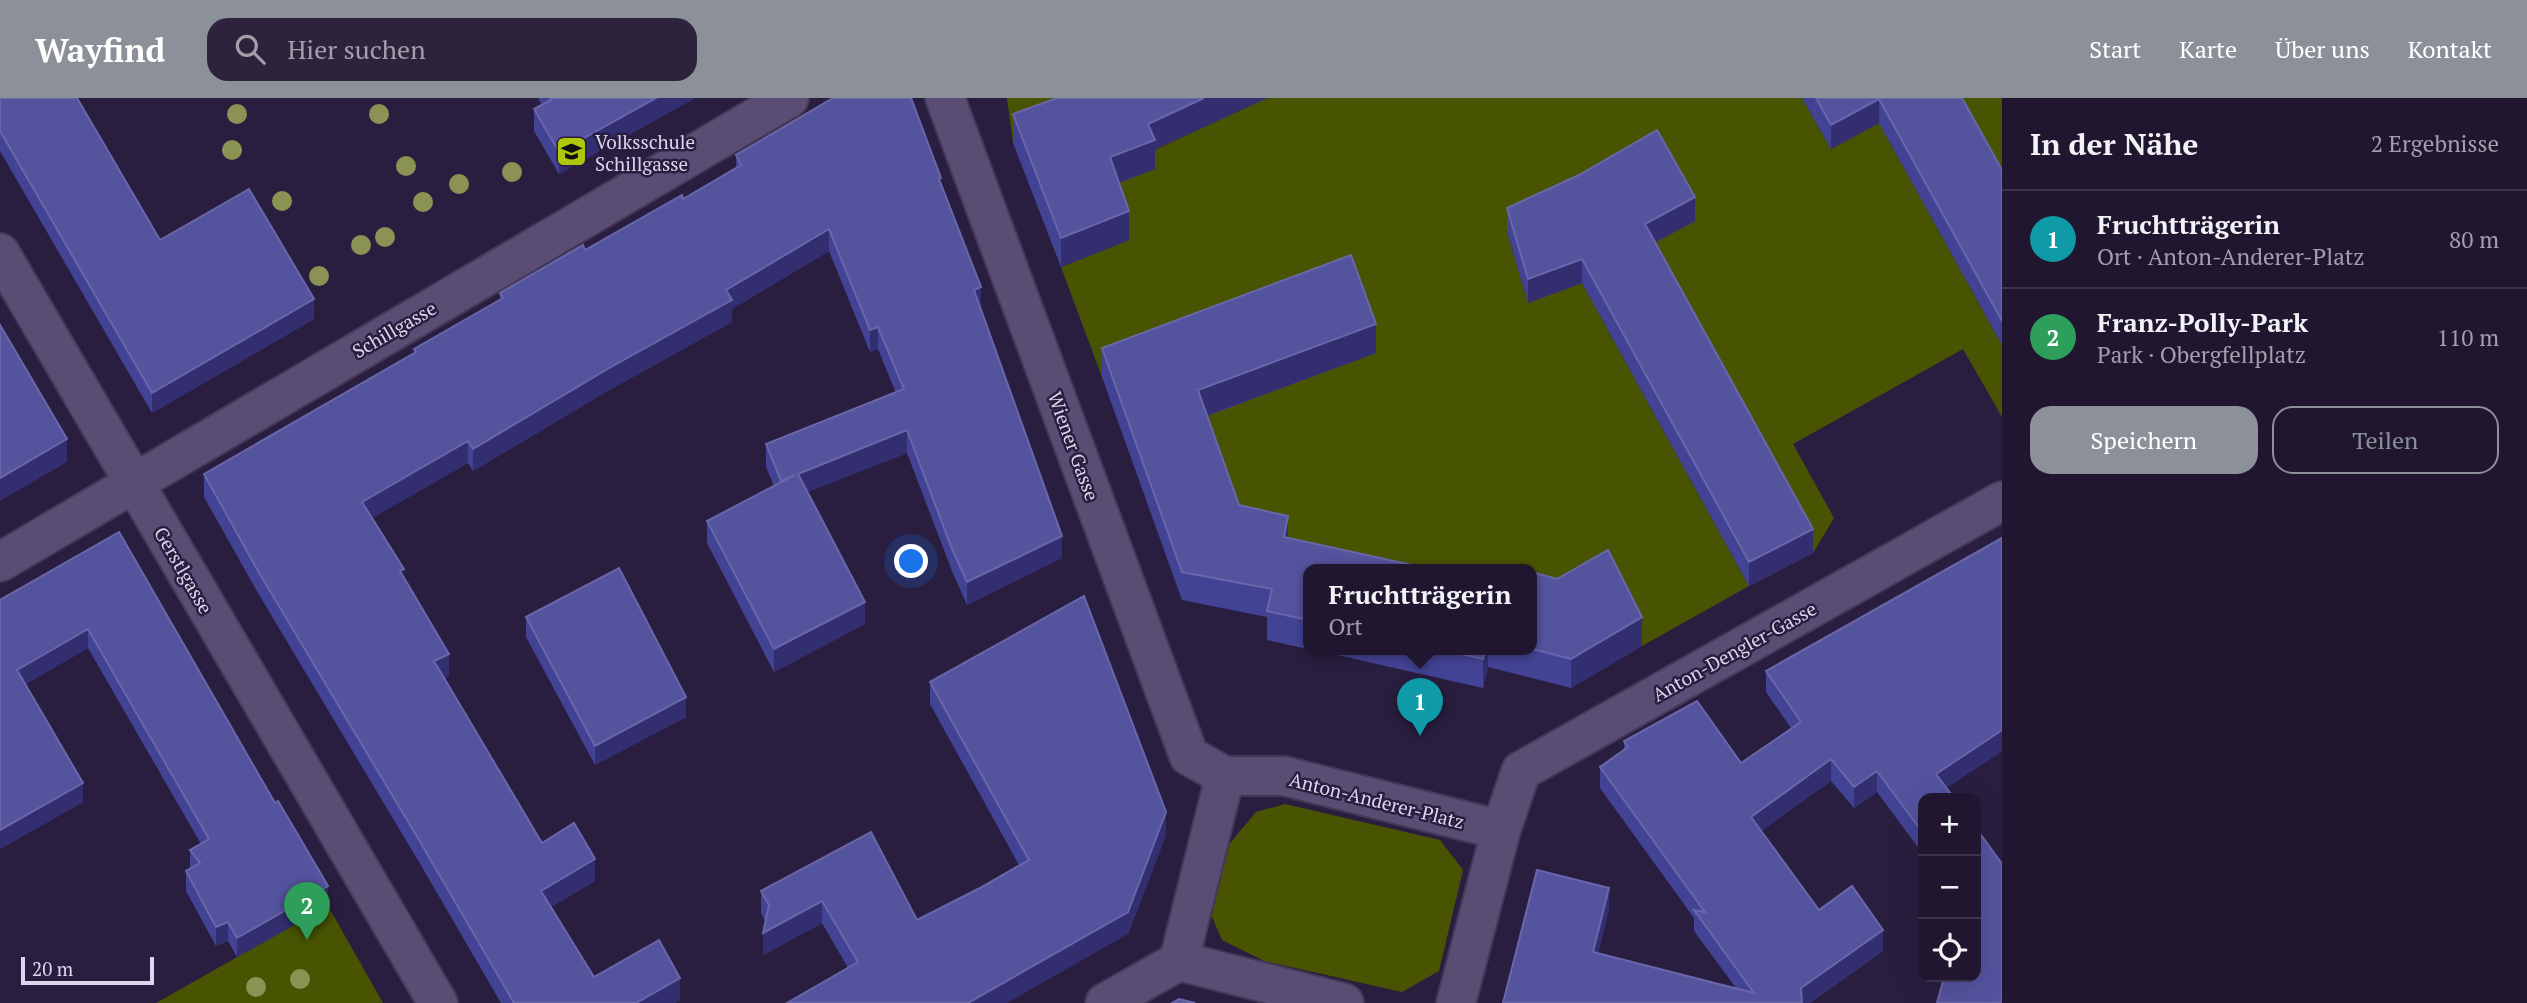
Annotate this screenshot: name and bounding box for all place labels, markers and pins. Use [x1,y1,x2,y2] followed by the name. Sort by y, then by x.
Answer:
[595,129,695,176] place label: Volksschule Schillgasse
[555,135,589,169] school or university icon: Volksschule Schillgasse
[1397,678,1443,736] pin: 1
[284,882,330,940] pin: 2

